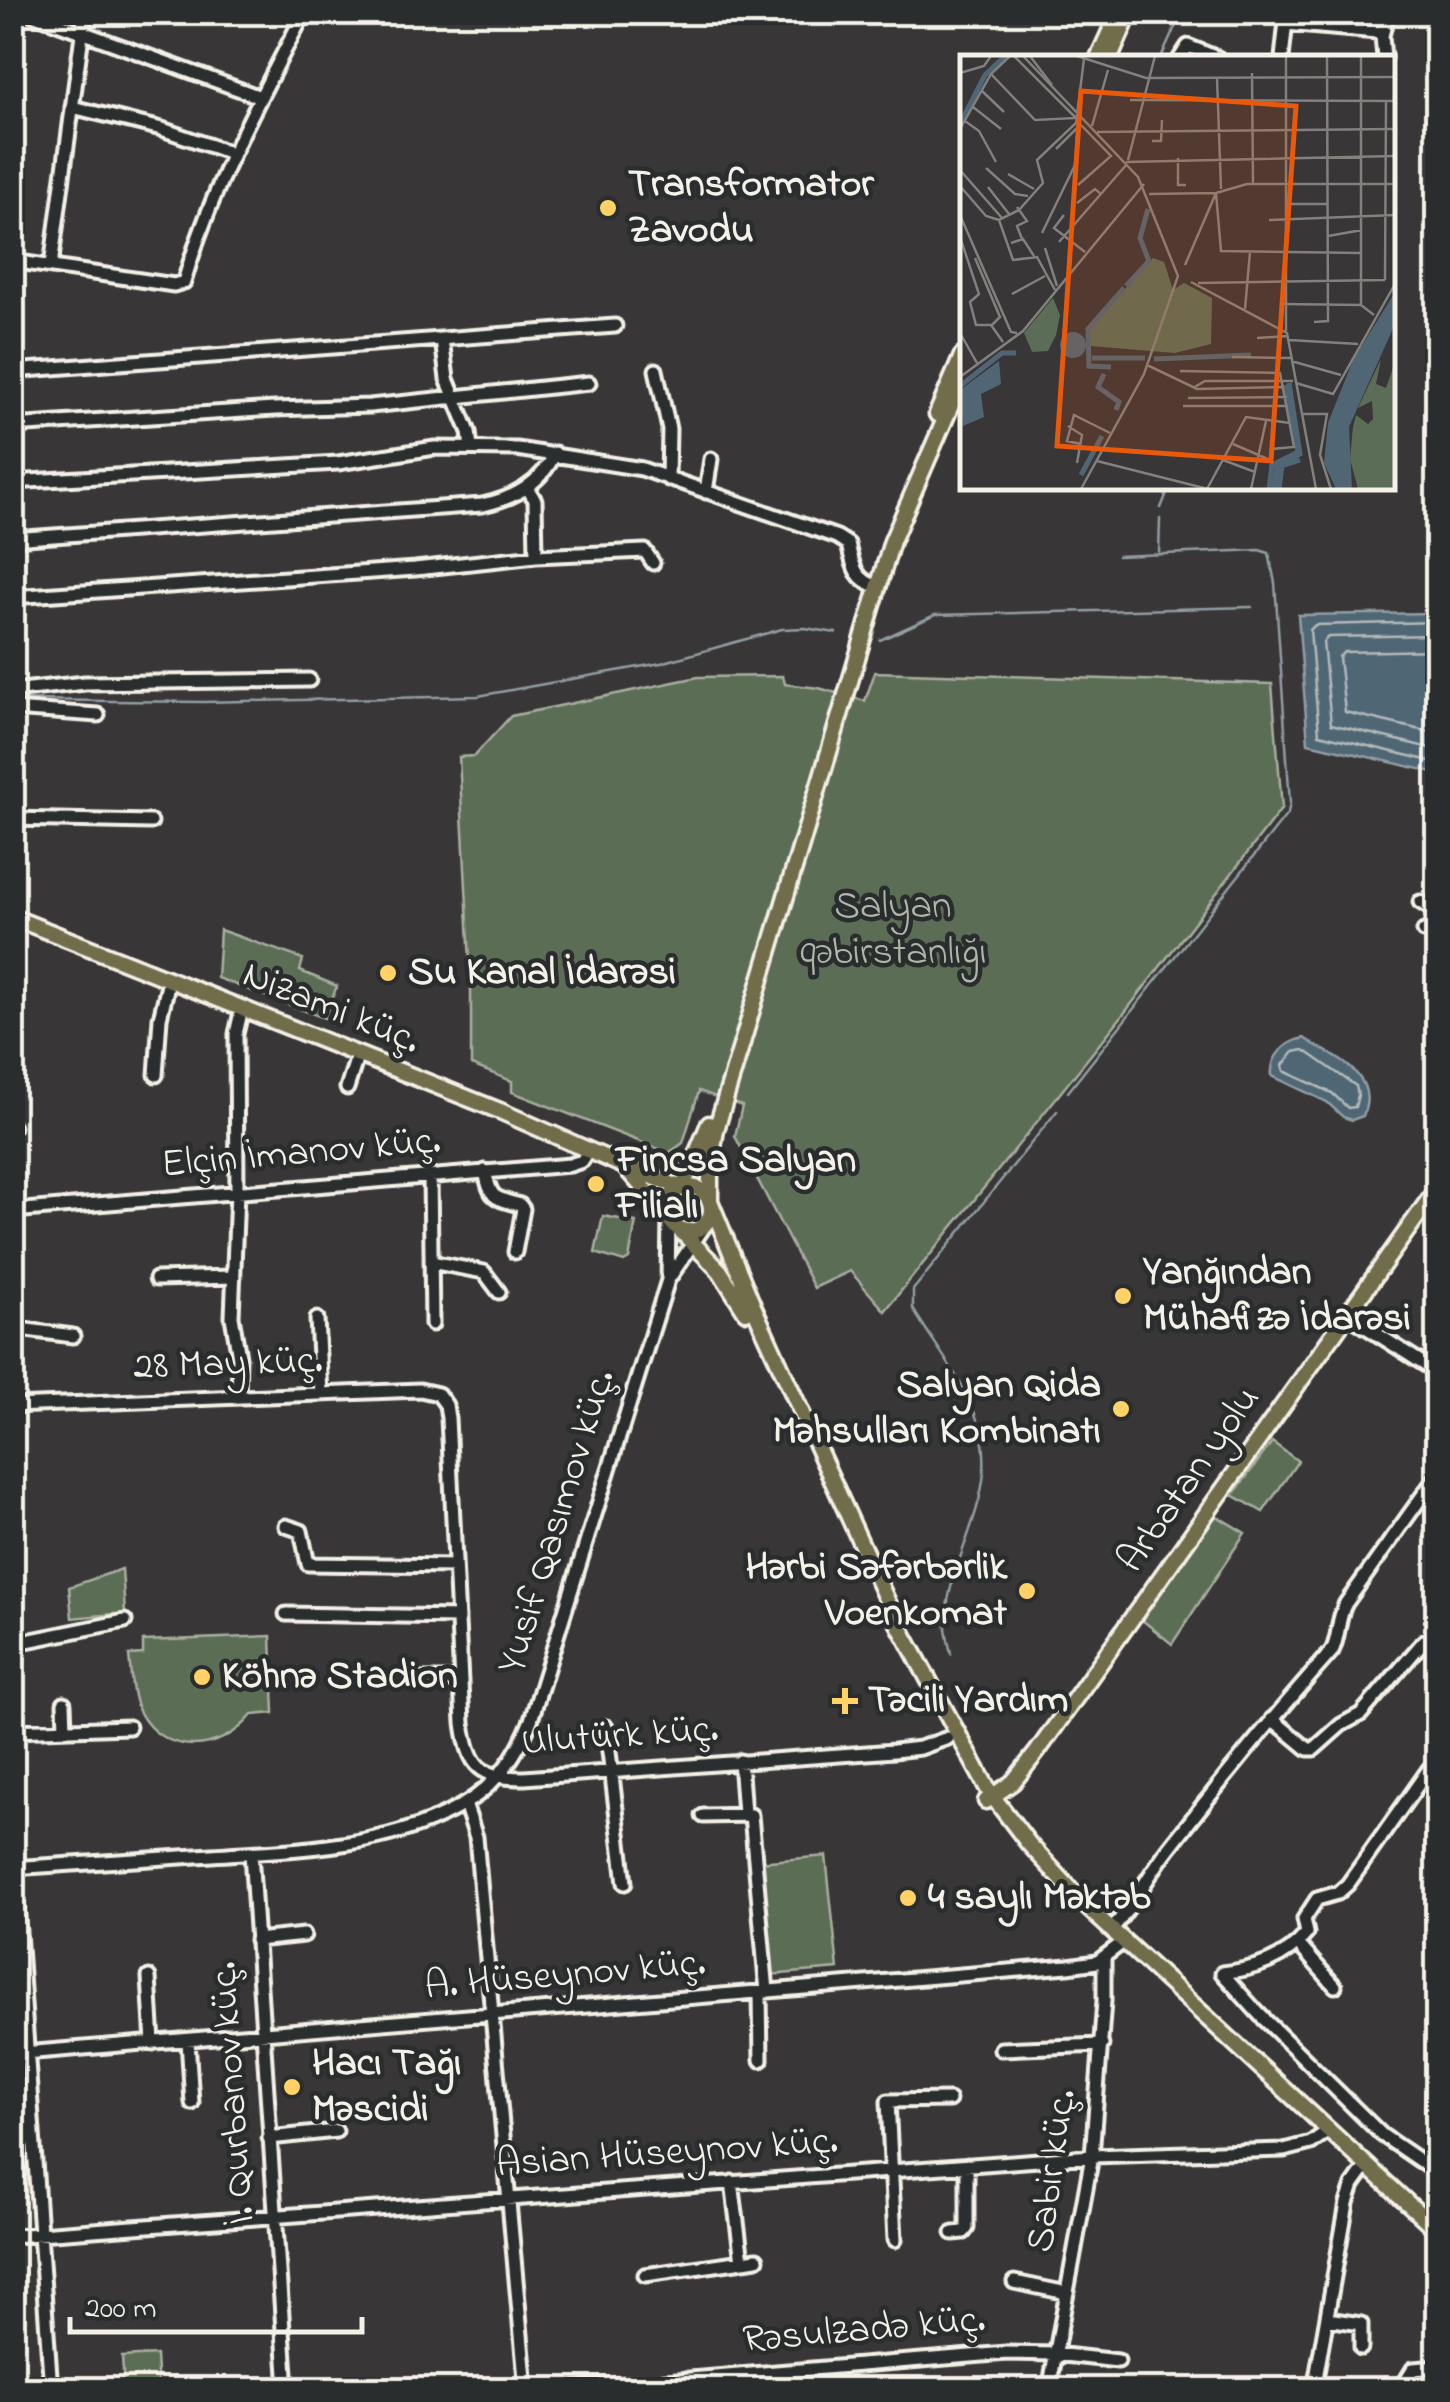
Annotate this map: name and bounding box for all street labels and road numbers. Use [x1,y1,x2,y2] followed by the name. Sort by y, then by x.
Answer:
[233,947,429,1071] street label: Nizami küç.
[159,1112,443,1196] street label: Elçin İmanov küç.
[132,1332,324,1398] street label: 28 May küç.
[484,1362,632,1682] street label: Yusif Qasımov küç.
[1104,1374,1276,1586] street label: Arbatan yolu
[520,1701,720,1773] street label: Ulutürk küç.
[422,1934,708,2018] street label: A. Hüseynov küç.
[195,1960,273,2226] street label: İ. Qurbanov küç.
[1012,2086,1094,2256] street label: Sabir küç.
[494,2113,840,2195] street label: Asian Hüseynov küç.
[740,2291,988,2371] street label: Rəsulzadə küç.

